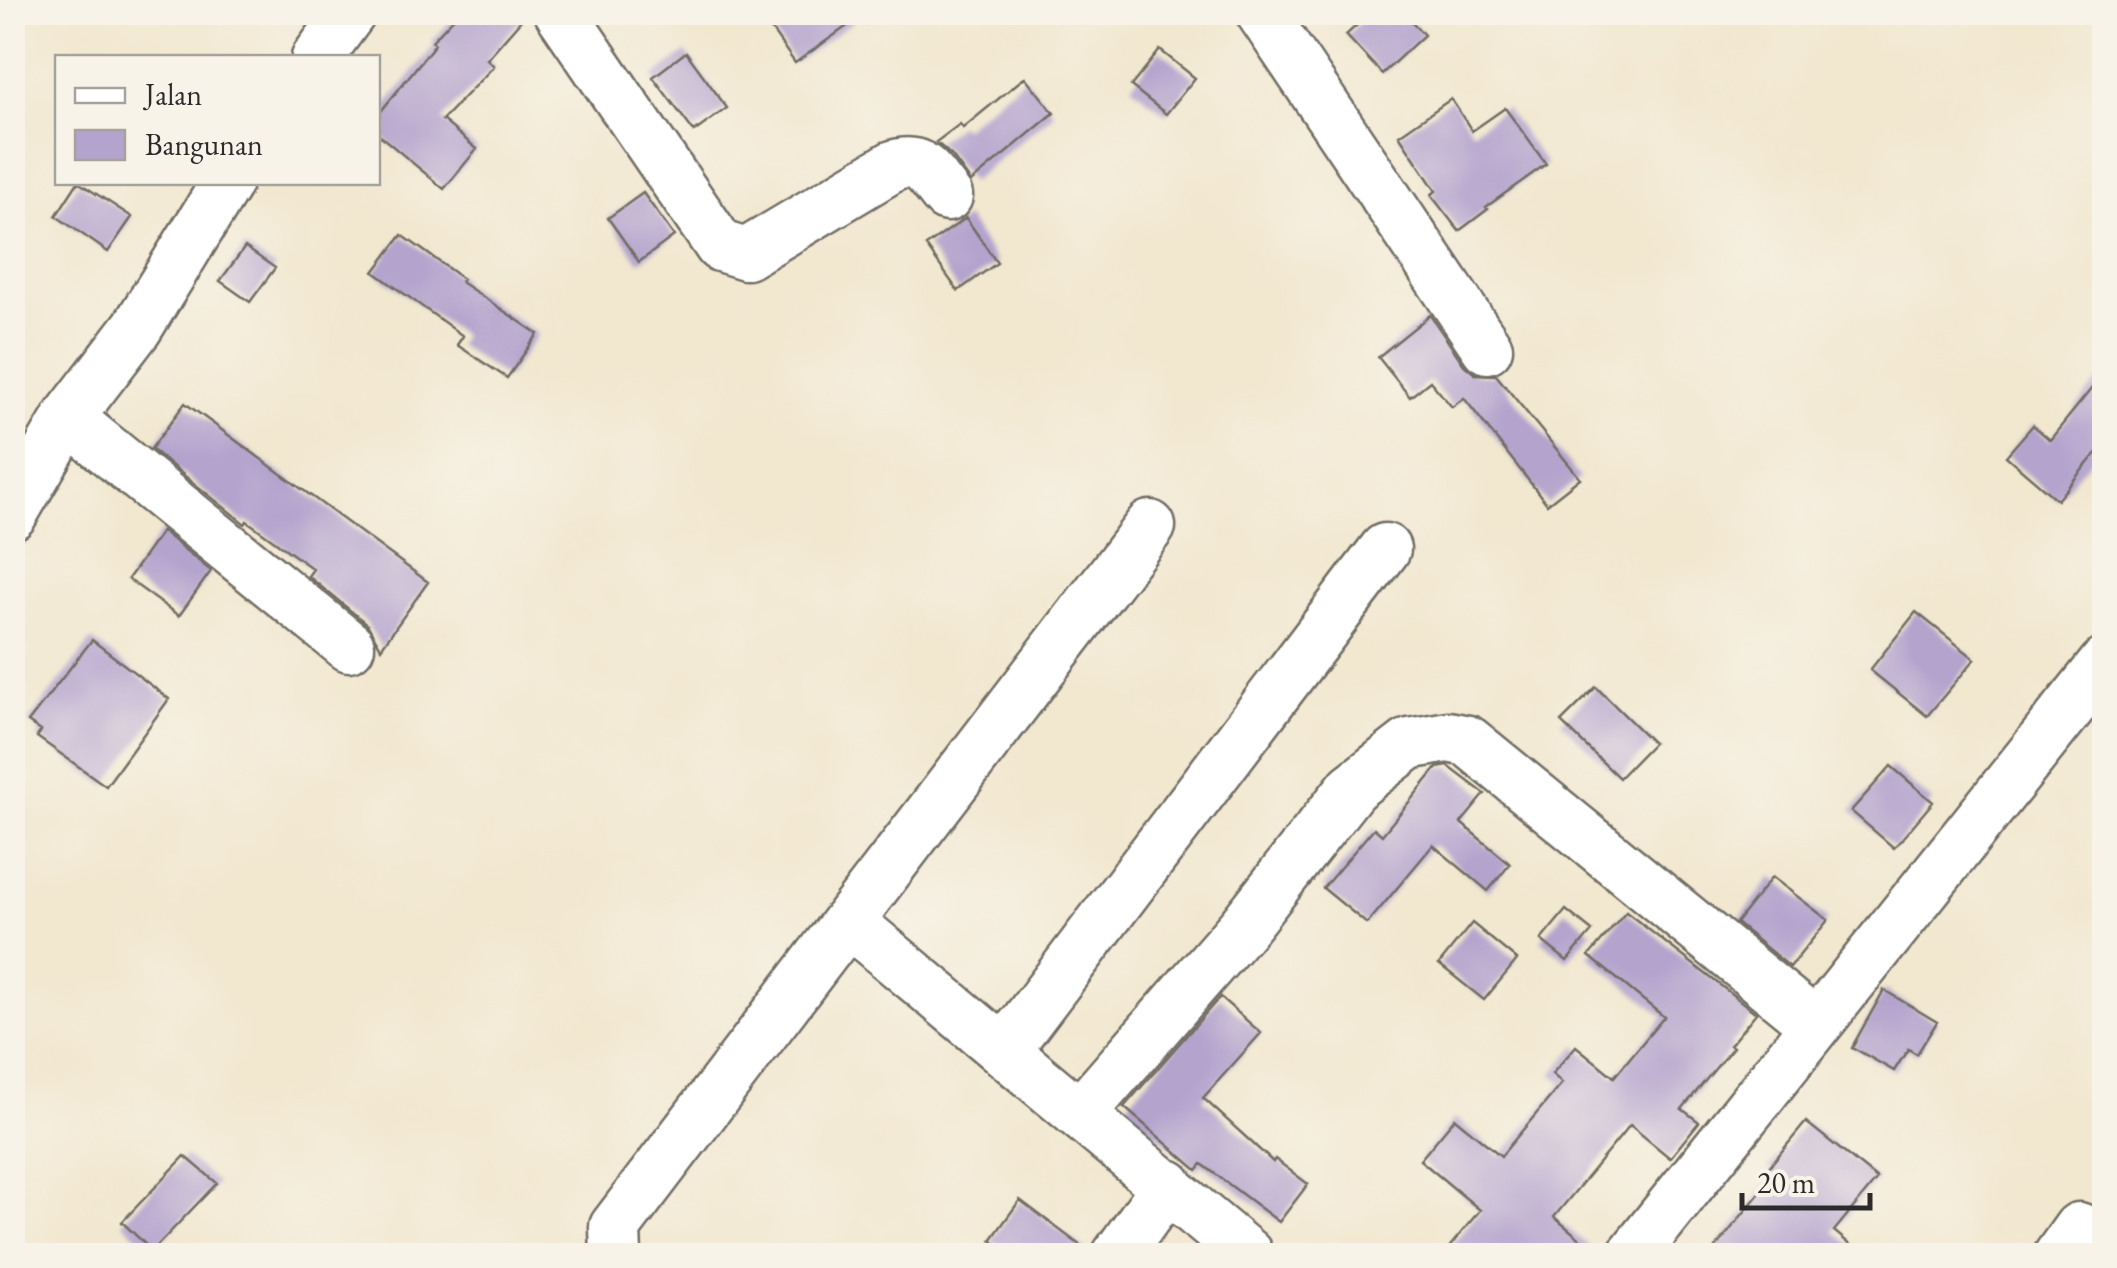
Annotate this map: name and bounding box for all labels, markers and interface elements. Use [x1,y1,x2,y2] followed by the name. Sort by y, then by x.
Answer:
[55,55,380,185] legend
[142,75,202,114] text: Jalan
[145,125,263,164] text: Bangunan
[1742,1148,1870,1210] scale bar
[1757,1163,1815,1202] text: 20 m

